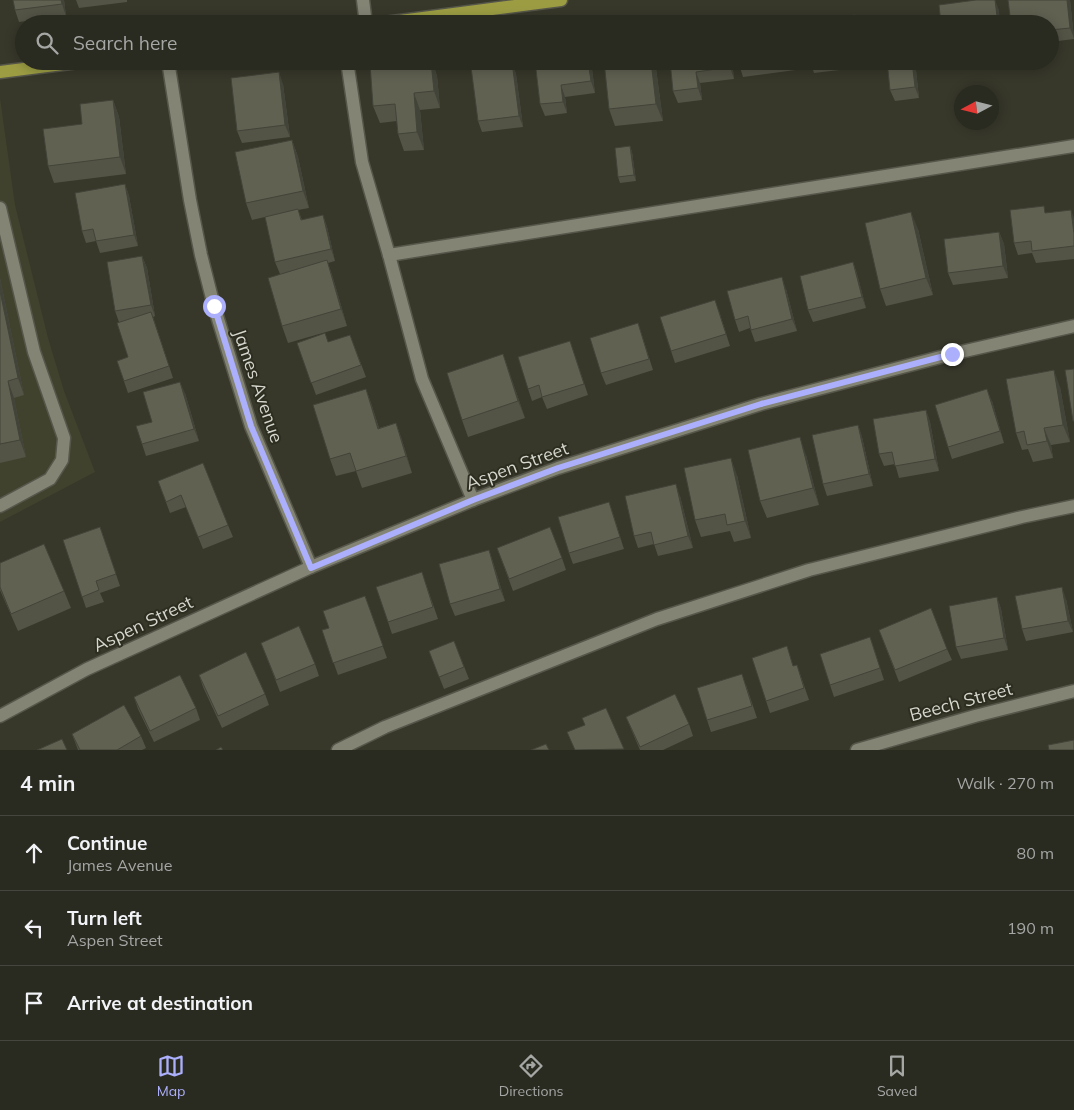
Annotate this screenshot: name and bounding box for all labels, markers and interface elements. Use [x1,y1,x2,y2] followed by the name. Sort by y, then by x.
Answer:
[15,15,1059,70] search box
[33,29,61,57] icon: search
[73,31,177,55] text: Search here
[954,85,999,130] north arrow
[203,295,226,318] route start
[228,326,289,446] street label: James Avenue
[941,343,964,366] route end
[462,436,571,495] street label: Aspen Street
[89,590,196,657] street label: Aspen Street
[907,677,1015,726] street label: Beech Street
[20,770,75,796] text: 4 min
[956,773,1054,793] text: Walk · 270 m
[67,831,147,855] text: Continue
[20,839,48,867] icon: ahead
[1017,843,1054,863] text: 80 m
[67,855,172,875] text: James Avenue
[67,906,142,930] text: Turn left
[20,914,48,942] icon: left
[1007,918,1054,938] text: 190 m
[67,930,163,950] text: Aspen Street
[20,989,48,1017] icon: arrive
[67,991,253,1015] text: Arrive at destination
[157,1052,185,1100] tab: Map
[499,1052,564,1100] tab: Directions
[877,1052,917,1100] tab: Saved

